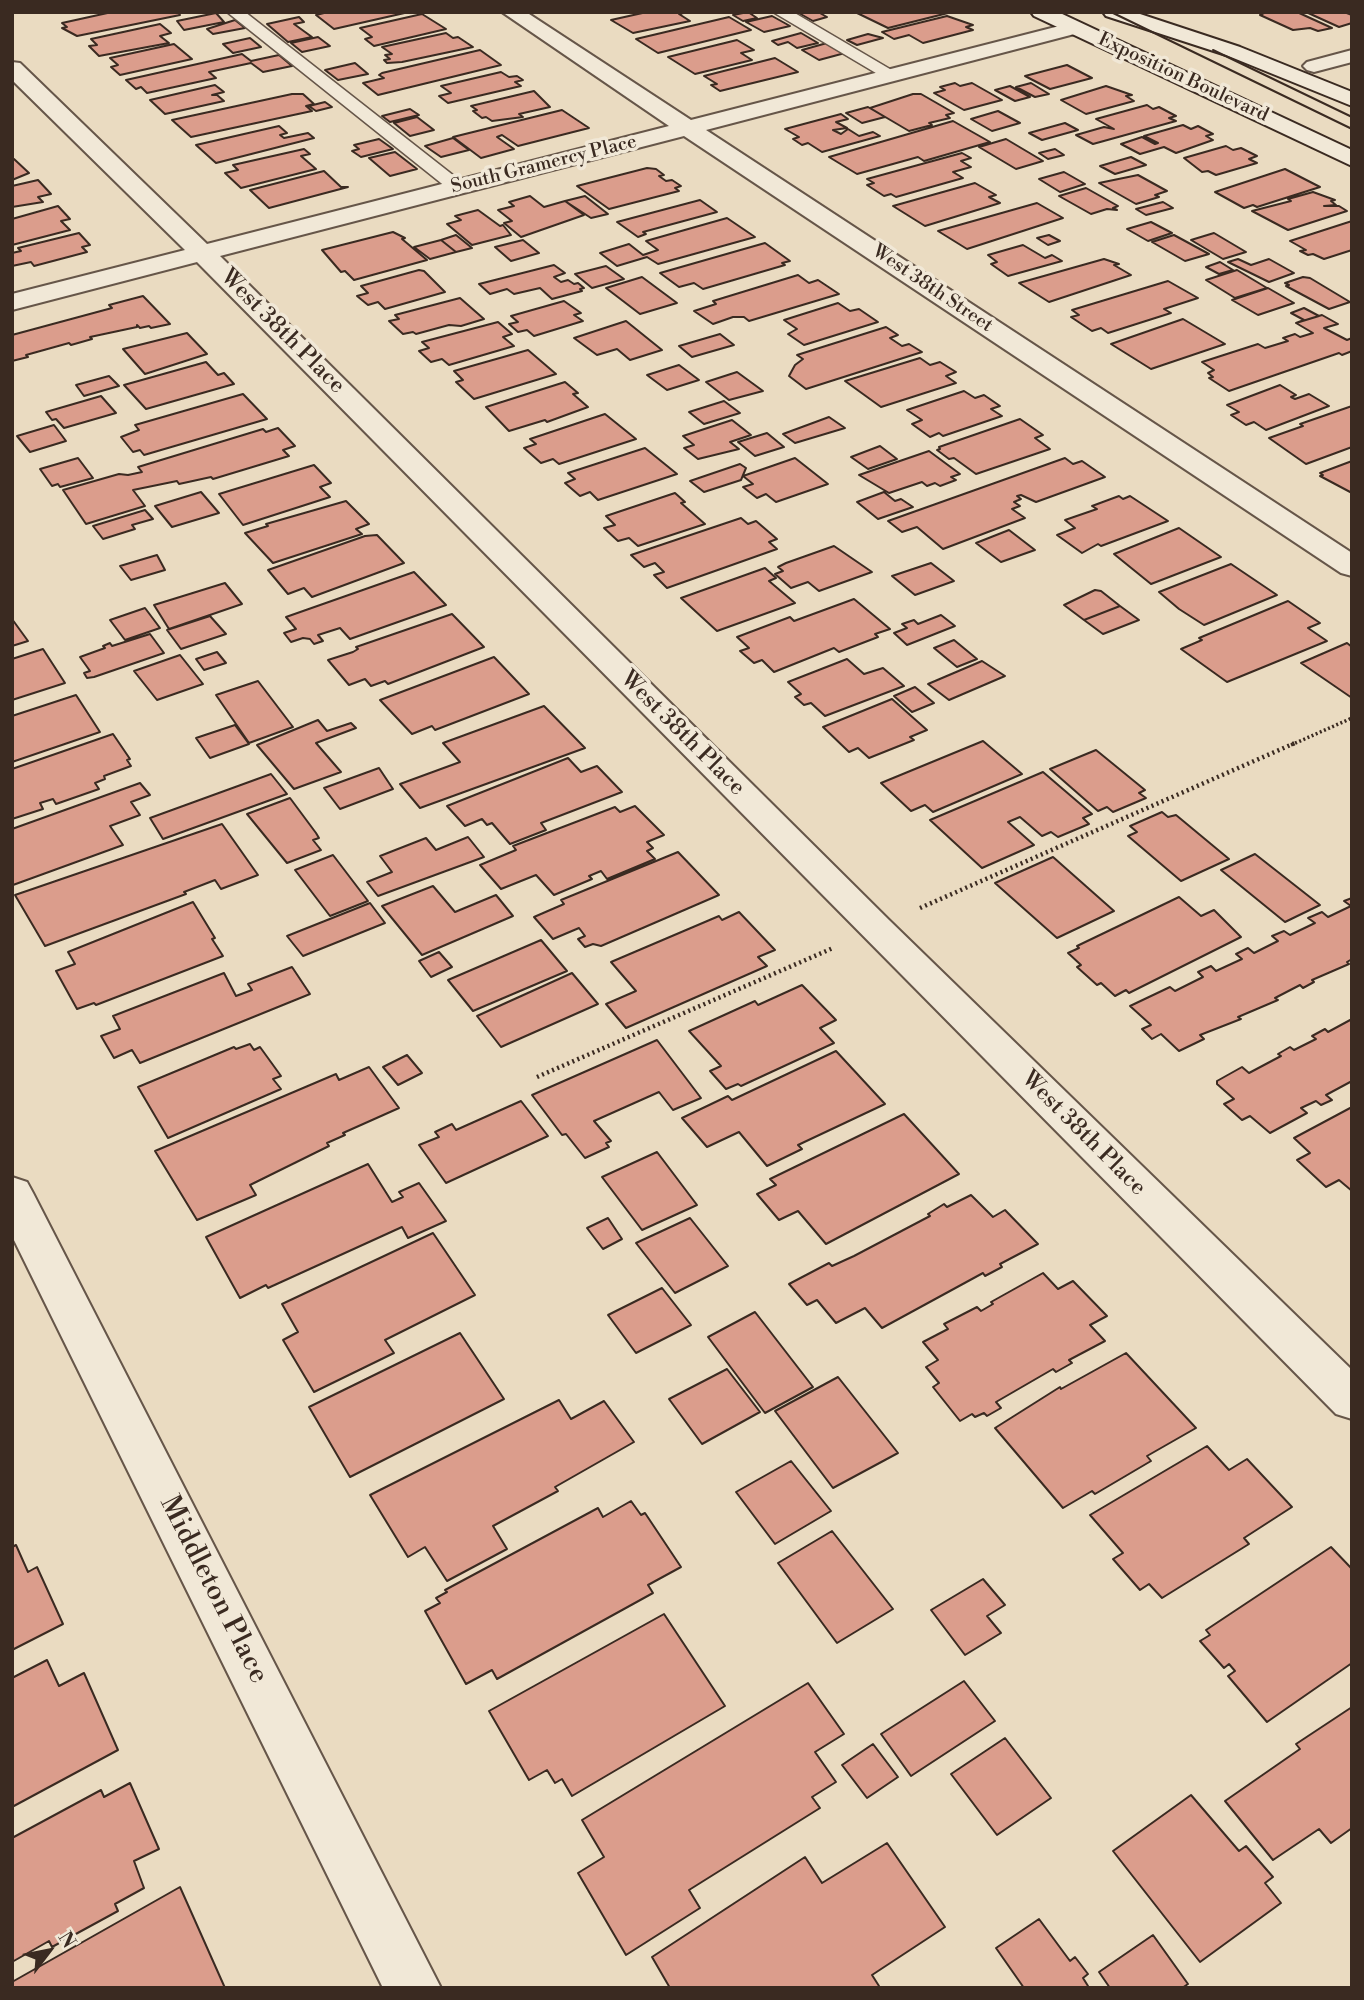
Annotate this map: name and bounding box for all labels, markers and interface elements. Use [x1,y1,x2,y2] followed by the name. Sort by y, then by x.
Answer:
[1094,28,1272,128] street label: Exposition Boulevard
[449,131,639,199] street label: South Gramercy Place
[867,240,997,338] street label: West 38th Street
[214,264,350,400] street label: West 38th Place
[614,666,750,802] street label: West 38th Place
[1015,1066,1151,1202] street label: West 38th Place
[151,1491,275,1689] street label: Middleton Place
[14,1916,84,1986] north arrow
[53,1927,81,1953] text: N

